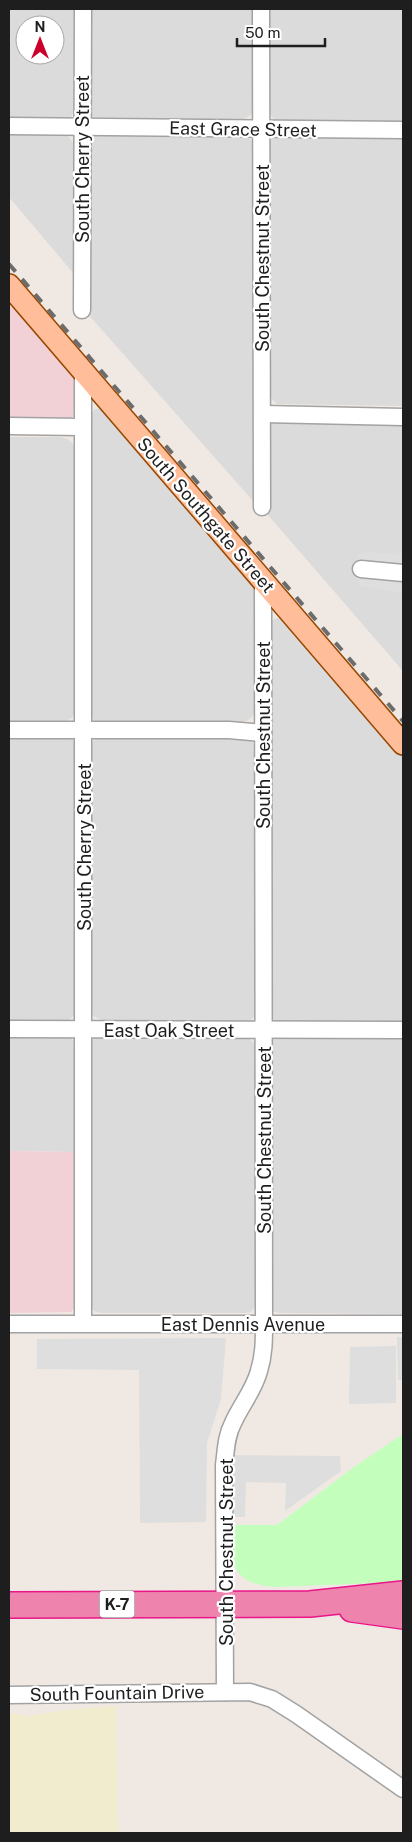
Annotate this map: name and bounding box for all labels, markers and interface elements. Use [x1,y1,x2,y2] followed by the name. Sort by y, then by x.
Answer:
[15,15,65,65] north arrow
[237,15,324,47] scale bar
[35,19,45,35] text: N
[245,24,280,41] text: 50 m
[72,75,93,243] street label: South Cherry Street
[169,117,317,141] street label: East Grace Street
[252,164,273,352] street label: South Chestnut Street
[133,433,279,597] street label: South Southgate Street
[253,641,274,829] street label: South Chestnut Street
[74,763,95,931] street label: South Cherry Street
[103,1020,235,1041] street label: East Oak Street
[254,1046,275,1234] street label: South Chestnut Street
[161,1314,325,1335] street label: East Dennis Avenue
[216,1458,237,1646] street label: South Chestnut Street
[100,1590,134,1618] road number: K-7
[29,1681,205,1705] street label: South Fountain Drive

